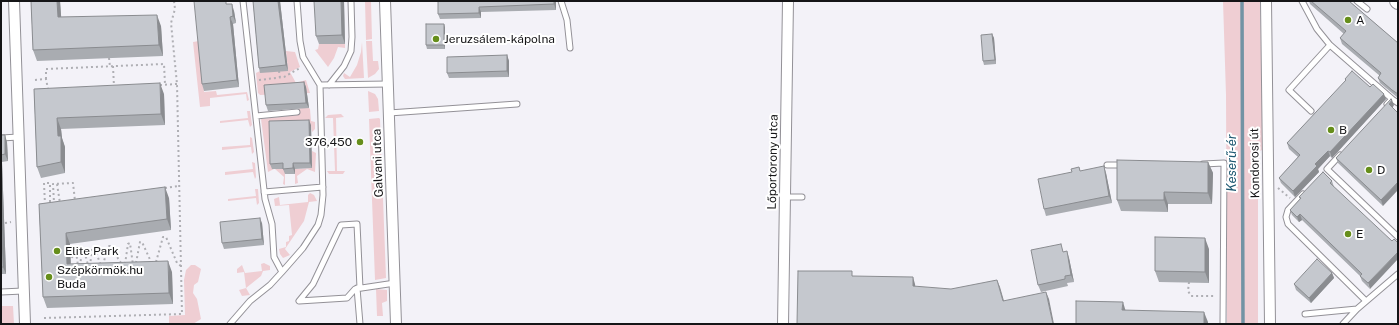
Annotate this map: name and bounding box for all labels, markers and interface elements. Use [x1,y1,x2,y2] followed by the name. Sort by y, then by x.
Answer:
[1356,13,1365,27] place label: A
[1343,15,1353,25] marker: A
[444,32,555,46] place label: Jeruzsálem-kápolna
[431,34,441,44] marker: Jeruzsálem-kápolna
[765,114,781,210] street label: Lőportorony utca
[1339,123,1347,137] place label: B
[1326,125,1336,135] marker: B
[370,128,386,198] street label: Galvani utca
[1247,128,1263,198] street label: Kondorosi út
[1224,134,1240,192] water label: Keserű-ér
[305,135,352,149] place label: 376,450
[355,137,365,147] marker: 376,450
[1377,163,1385,177] place label: D
[1364,165,1374,175] marker: D
[1356,227,1363,241] place label: E
[1343,229,1353,239] marker: E
[65,244,119,258] place label: Elite Park
[52,246,62,256] marker: Elite Park
[57,263,143,291] place label: Szépkörmök.hu Buda
[44,272,54,282] marker: Szépkörmök.hu Buda

